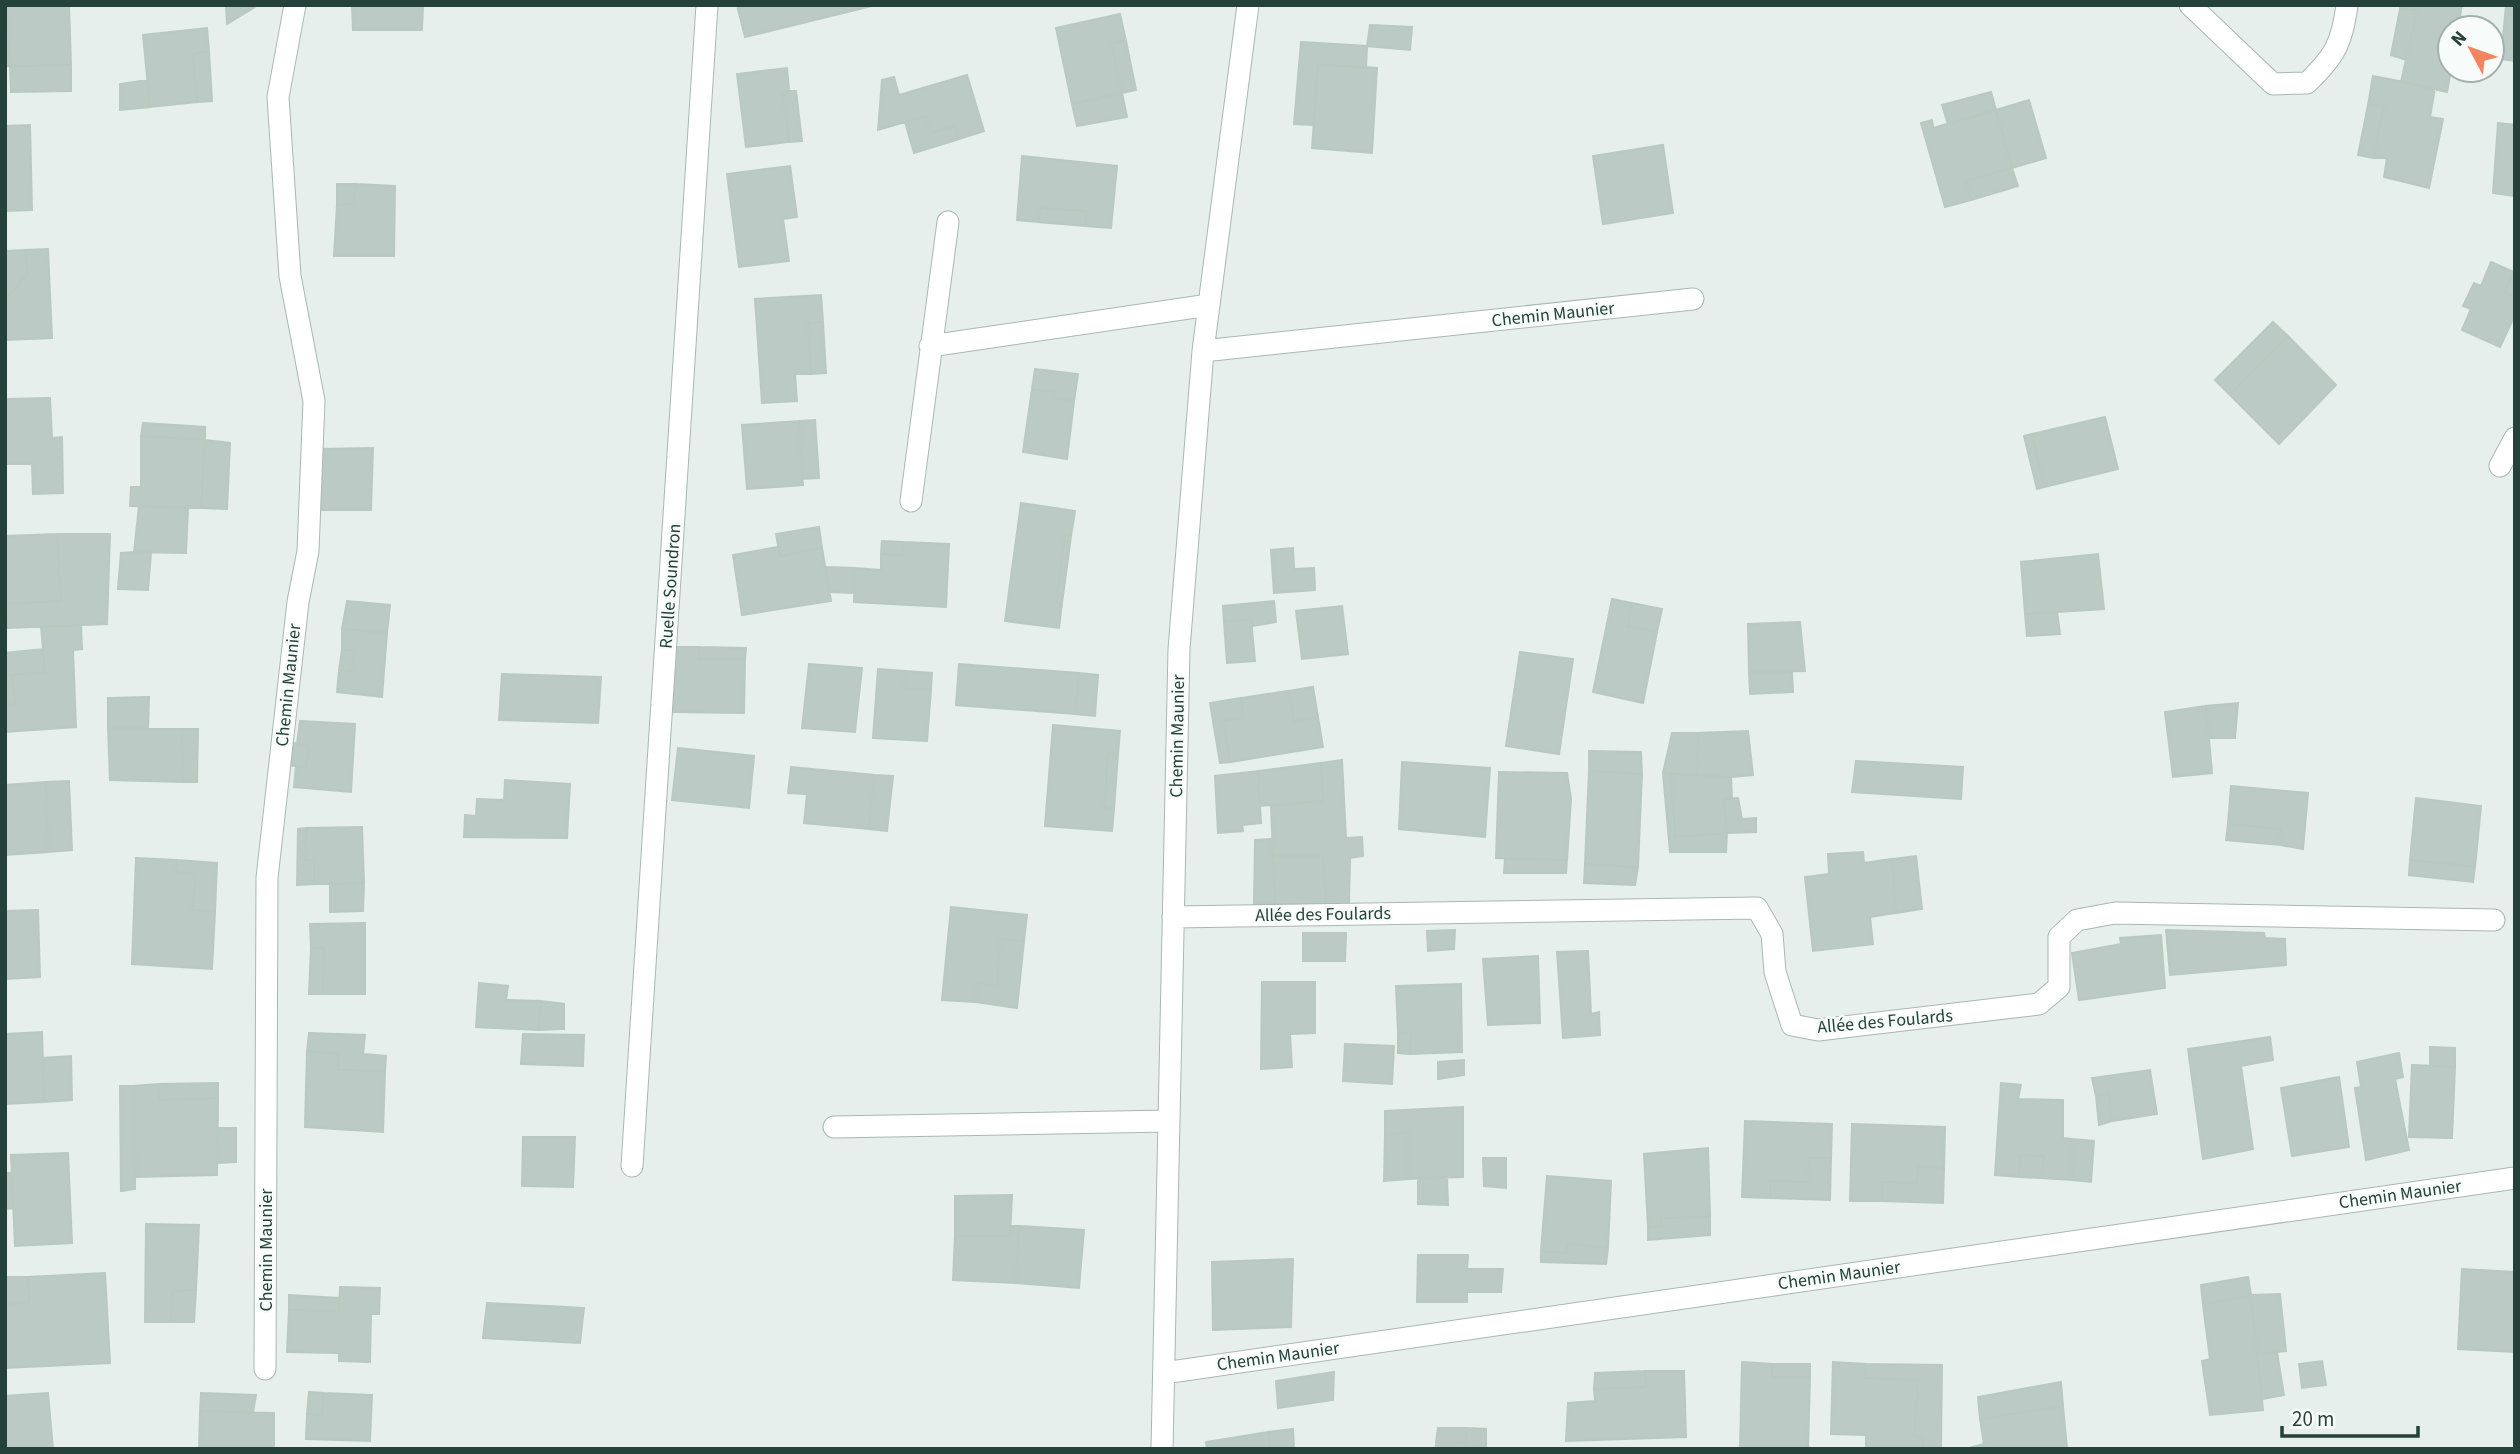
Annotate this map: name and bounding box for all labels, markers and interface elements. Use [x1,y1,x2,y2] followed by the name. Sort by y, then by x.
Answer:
[2436,14,2506,84] north arrow
[2445,25,2474,52] text: N
[1490,296,1616,333] street label: Chemin Maunier
[654,523,687,649] street label: Ruelle Soundron
[270,622,307,748] street label: Chemin Maunier
[1164,673,1191,798] street label: Chemin Maunier
[1255,901,1391,928] street label: Allée des Foulards
[1816,1003,1954,1040] street label: Allée des Foulards
[2337,1173,2464,1215] street label: Chemin Maunier
[254,1188,279,1312] street label: Chemin Maunier
[1776,1254,1903,1296] street label: Chemin Maunier
[1215,1335,1342,1377] street label: Chemin Maunier
[2282,1394,2418,1438] scale bar
[2292,1404,2334,1434] text: 20 m

